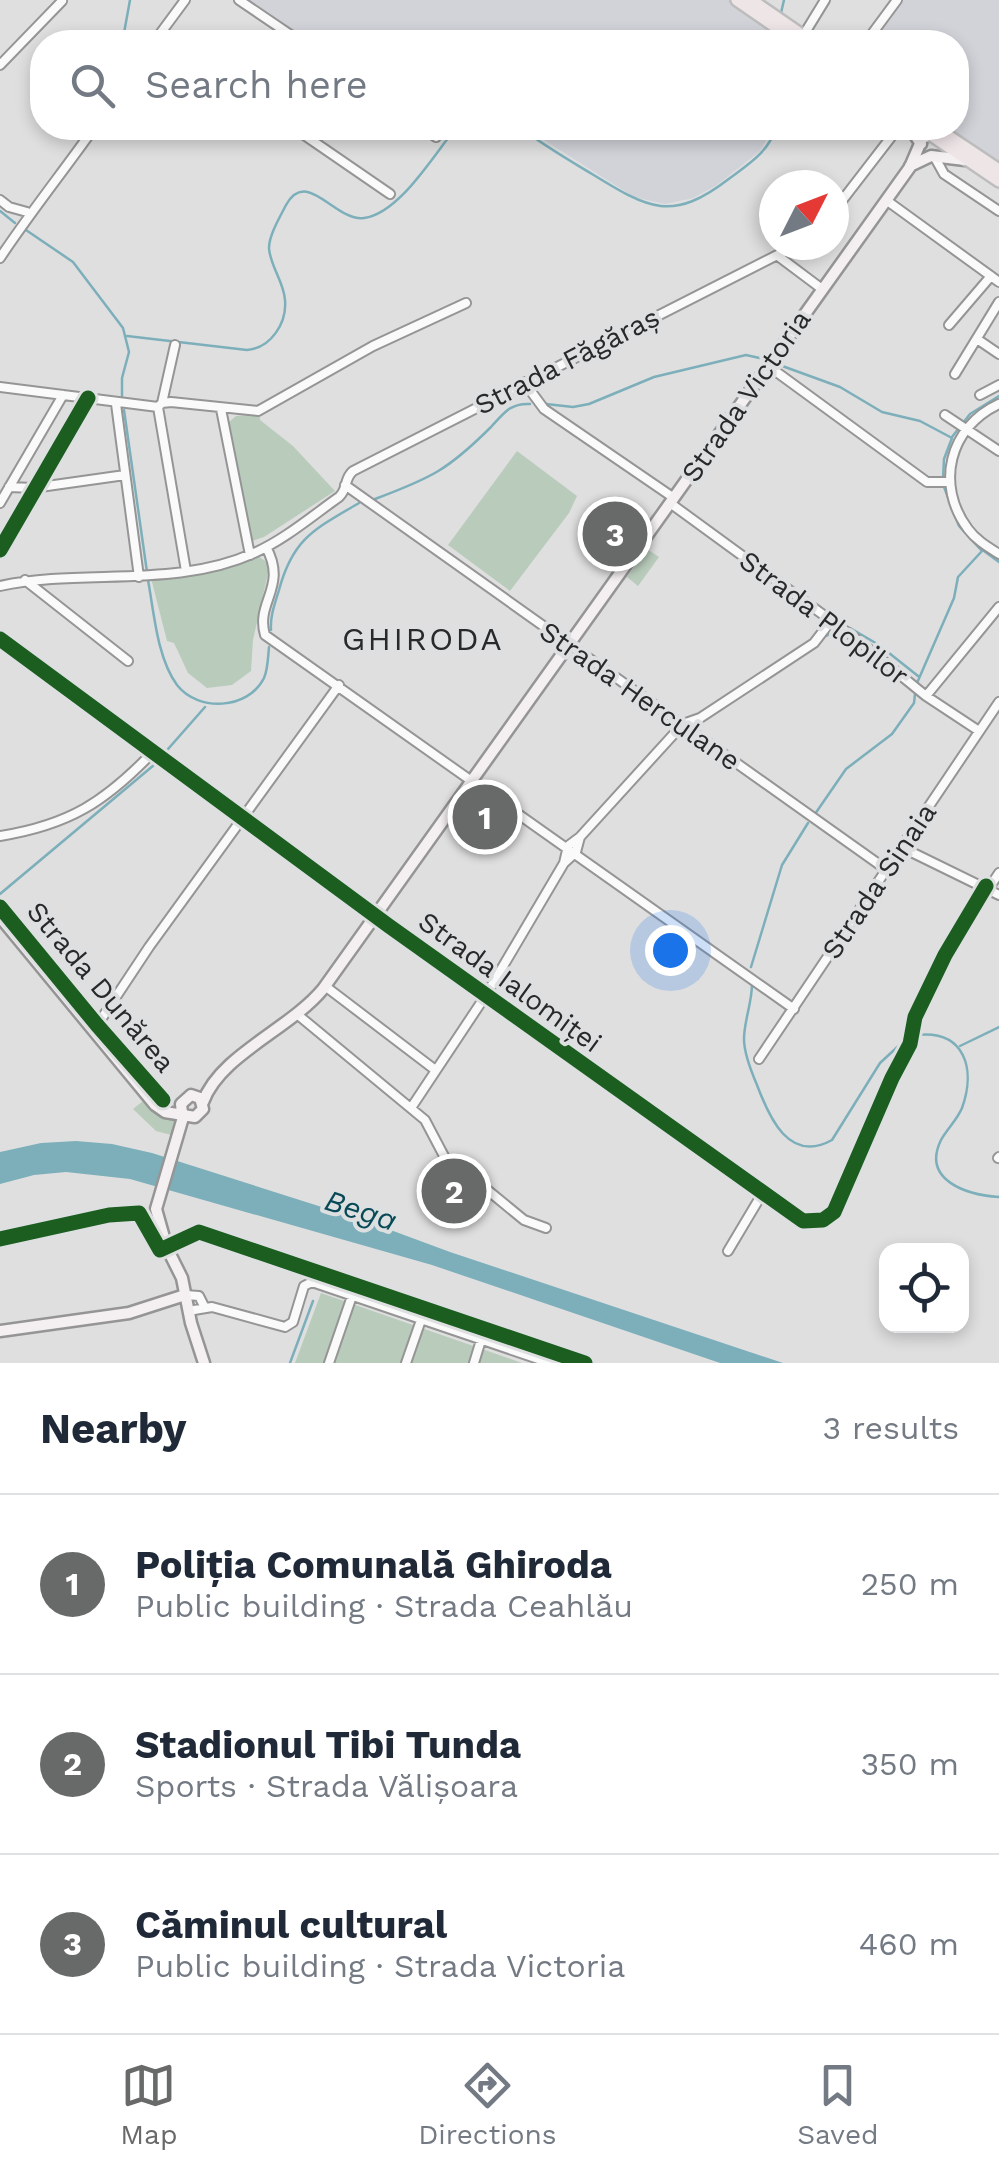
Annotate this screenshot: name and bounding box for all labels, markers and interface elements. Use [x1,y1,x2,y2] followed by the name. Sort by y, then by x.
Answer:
[30,30,969,140] search box
[65,58,120,113] icon: search
[145,63,368,107] text: Search here
[759,170,849,260] north arrow
[469,300,665,422] street label: Strada Făgăraș
[674,304,818,488] street label: Strada Victoria
[582,496,648,572] pin: 3
[733,544,915,692] street label: Strada Plopilor
[533,614,747,778] street label: Strada Herculane
[342,620,504,658] district label: GHIRODA
[452,780,518,854] pin: 1
[815,797,943,965] street label: Strada Sinaia
[20,895,182,1079] street label: Strada Dunărea
[412,905,608,1059] street label: Strada Ialomiței
[645,925,696,976] your location
[422,1154,486,1228] pin: 2
[321,1182,401,1238] water label: Bega
[879,1243,969,1333] map controls
[879,1243,969,1333] button: locate
[40,1404,187,1453] text: Nearby
[822,1409,959,1447] text: 3 results
[135,1543,612,1587] text: Poliția Comunală Ghiroda
[66,1565,79,1603] text: 1
[860,1565,959,1603] text: 250 m
[135,1587,633,1625] text: Public building · Strada Ceahlău
[135,1723,521,1767] text: Stadionul Tibi Tunda
[63,1745,82,1783] text: 2
[860,1745,959,1783] text: 350 m
[135,1767,518,1805] text: Sports · Strada Vălișoara
[135,1903,447,1947] text: Căminul cultural
[63,1925,82,1963] text: 3
[859,1925,959,1963] text: 460 m
[135,1947,625,1985] text: Public building · Strada Victoria
[120,2058,178,2151] tab: Map
[418,2058,557,2151] tab: Directions
[797,2058,879,2151] tab: Saved

